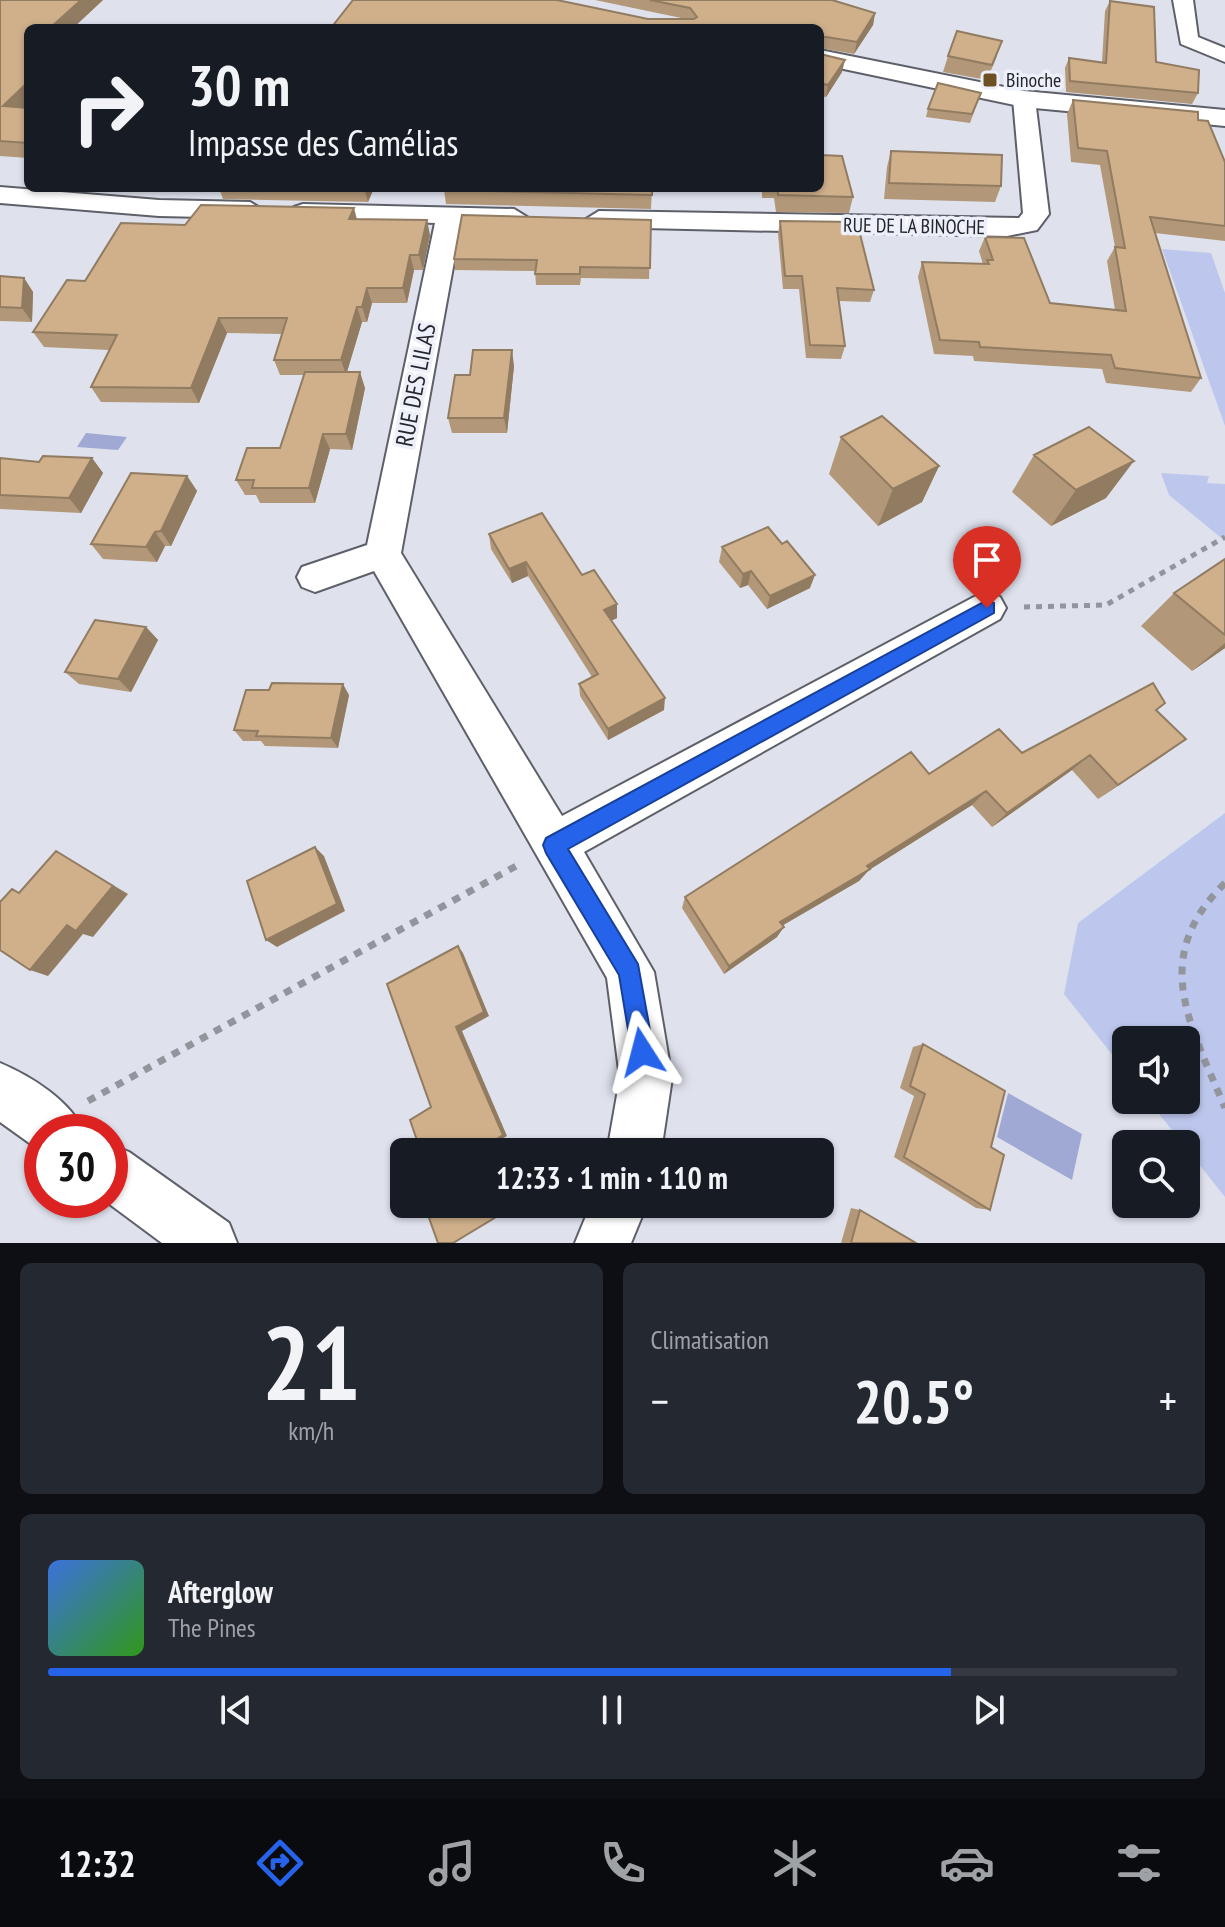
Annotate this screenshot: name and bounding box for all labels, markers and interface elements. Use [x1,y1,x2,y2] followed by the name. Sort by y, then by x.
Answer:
[188,49,290,121] text: 30 m
[56,56,160,160] icon: right
[1006,67,1061,93] place label: Binoche
[981,71,999,89] marker: Binoche
[188,119,458,166] text: Impasse des Camélias
[843,212,985,240] street label: RUE DE LA BINOCHE
[388,321,443,449] street label: RUE DES LILAS
[953,526,1021,608] pin
[965,538,1009,582] icon: arrive
[600,1010,684,1094] position arrow
[1112,1026,1200,1218] map controls
[1112,1026,1200,1114] button: sound
[24,1114,128,1218] speed limit sign: 30
[1112,1130,1200,1218] button: search
[496,1158,728,1197] text: 12:33 · 1 min · 110 m
[262,1294,361,1429] text: 21
[651,1323,769,1356] text: Climatisation
[853,1362,974,1440] text: 20.5°
[651,1372,669,1429] text: −
[1159,1372,1177,1429] text: +
[288,1414,334,1447] text: km/h
[168,1572,273,1611] text: Afterglow
[168,1611,256,1644] text: The Pines
[214,1688,258,1732] icon: previous
[590,1688,634,1732] icon: pause
[967,1688,1011,1732] icon: next
[252,1835,308,1891] icon: directions
[424,1835,480,1891] icon: music
[595,1835,651,1891] icon: phone
[767,1835,823,1891] icon: climate
[939,1835,995,1891] icon: car
[1111,1835,1167,1891] icon: filters
[58,1840,136,1887] text: 12:32

